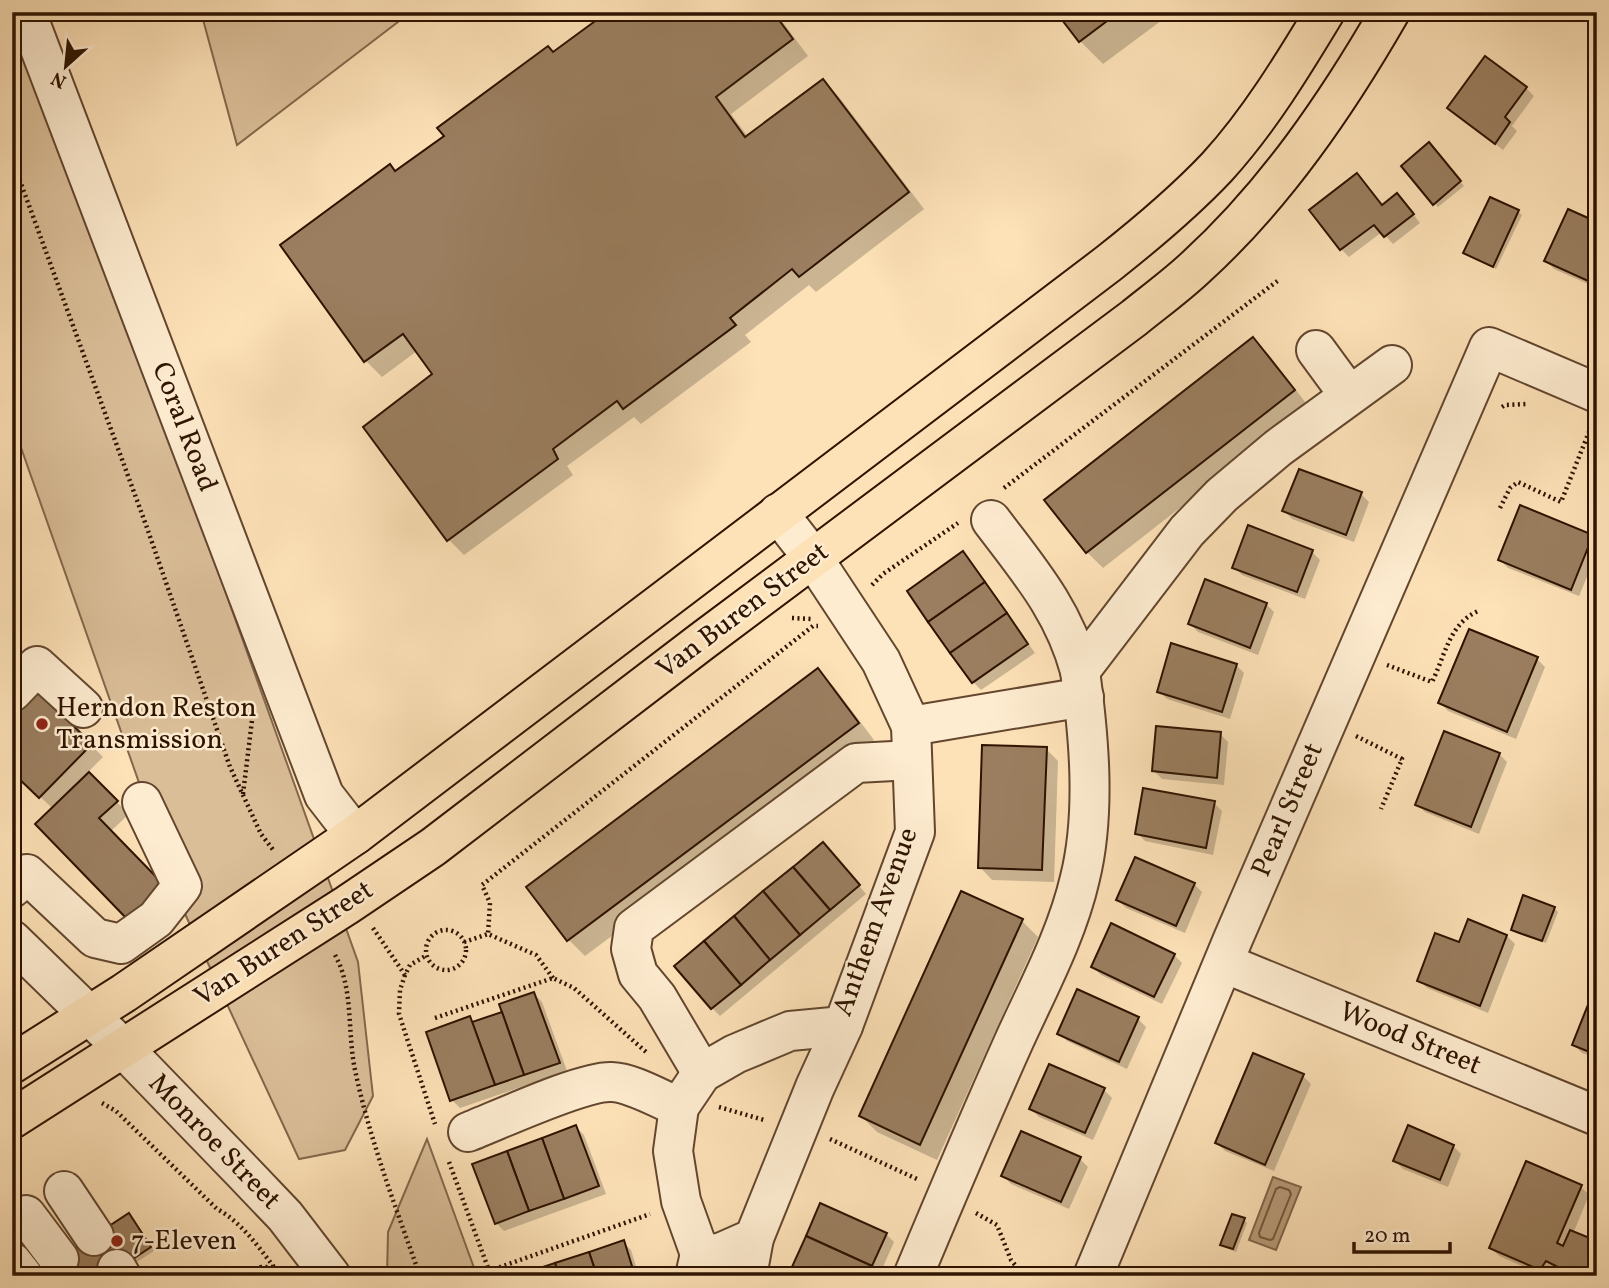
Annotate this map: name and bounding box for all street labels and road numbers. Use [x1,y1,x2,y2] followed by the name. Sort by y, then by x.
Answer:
[141,356,227,498] street label: Coral Road
[649,533,837,689] street label: Van Buren Street
[1242,737,1334,883] street label: Pearl Street
[824,822,928,1022] street label: Anthem Avenue
[187,871,381,1017] street label: Van Buren Street
[1333,993,1487,1085] street label: Wood Street
[139,1065,289,1219] street label: Monroe Street

